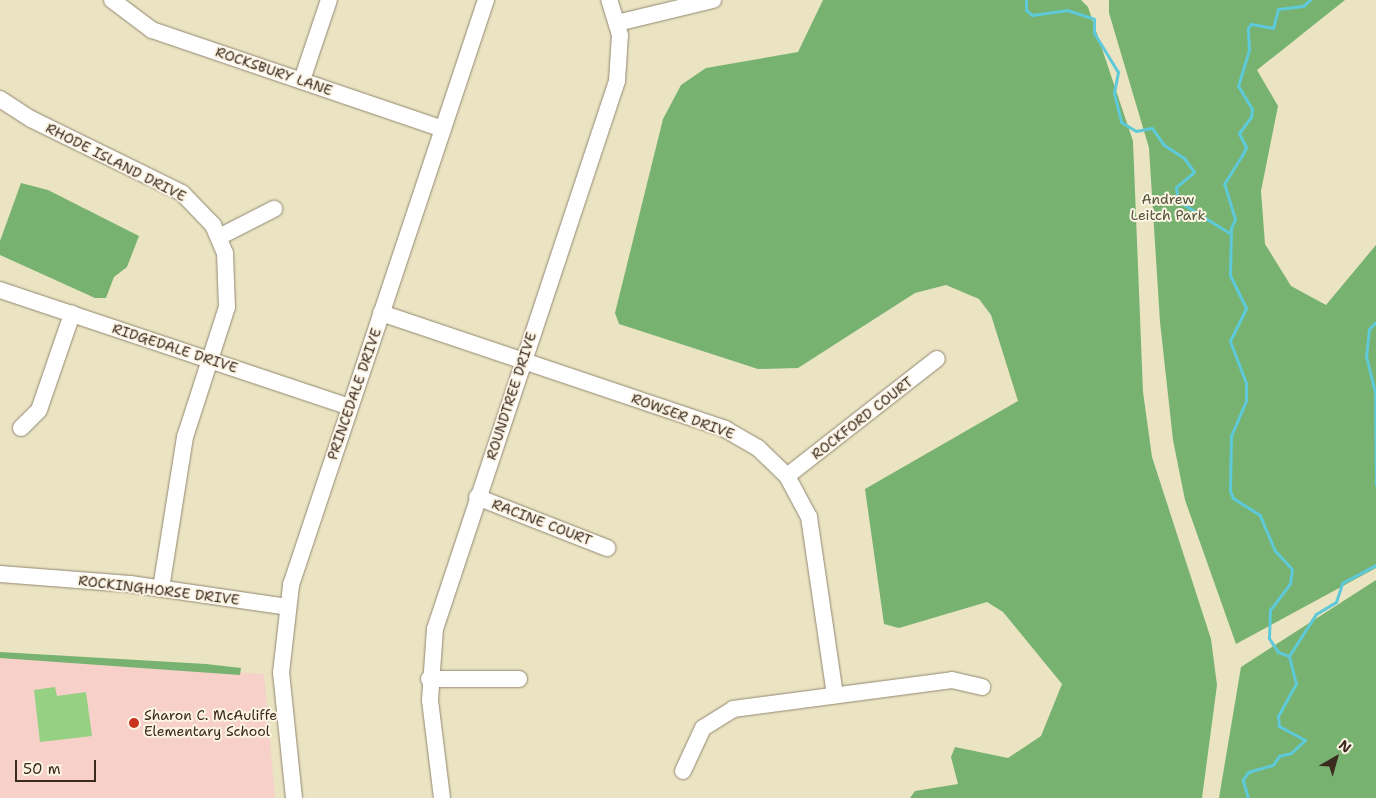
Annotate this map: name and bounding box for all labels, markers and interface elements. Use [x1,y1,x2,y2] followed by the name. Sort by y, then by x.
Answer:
[213,43,335,99] street label: ROCKSBURY LANE
[43,119,189,205] street label: RHODE ISLAND DRIVE
[1130,191,1206,223] park label: Andrew Leitch Park
[110,320,240,376] street label: RIDGEDALE DRIVE
[324,326,384,462] street label: PRINCEDALE DRIVE
[482,330,540,462] street label: ROUNDTREE DRIVE
[808,373,916,463] street label: ROCKFORD COURT
[629,390,737,442] street label: ROWSER DRIVE
[490,495,594,549] street label: RACINE COURT
[77,572,241,608] street label: ROCKINGHORSE DRIVE
[144,707,277,740] place label: Sharon C. McAuliffe Elementary School
[128,717,140,729] marker: Sharon C. McAuliffe Elementary School
[1311,733,1361,783] north arrow
[1335,736,1355,757] text: N
[18,750,99,782] scale bar
[23,759,61,779] text: 50 m

